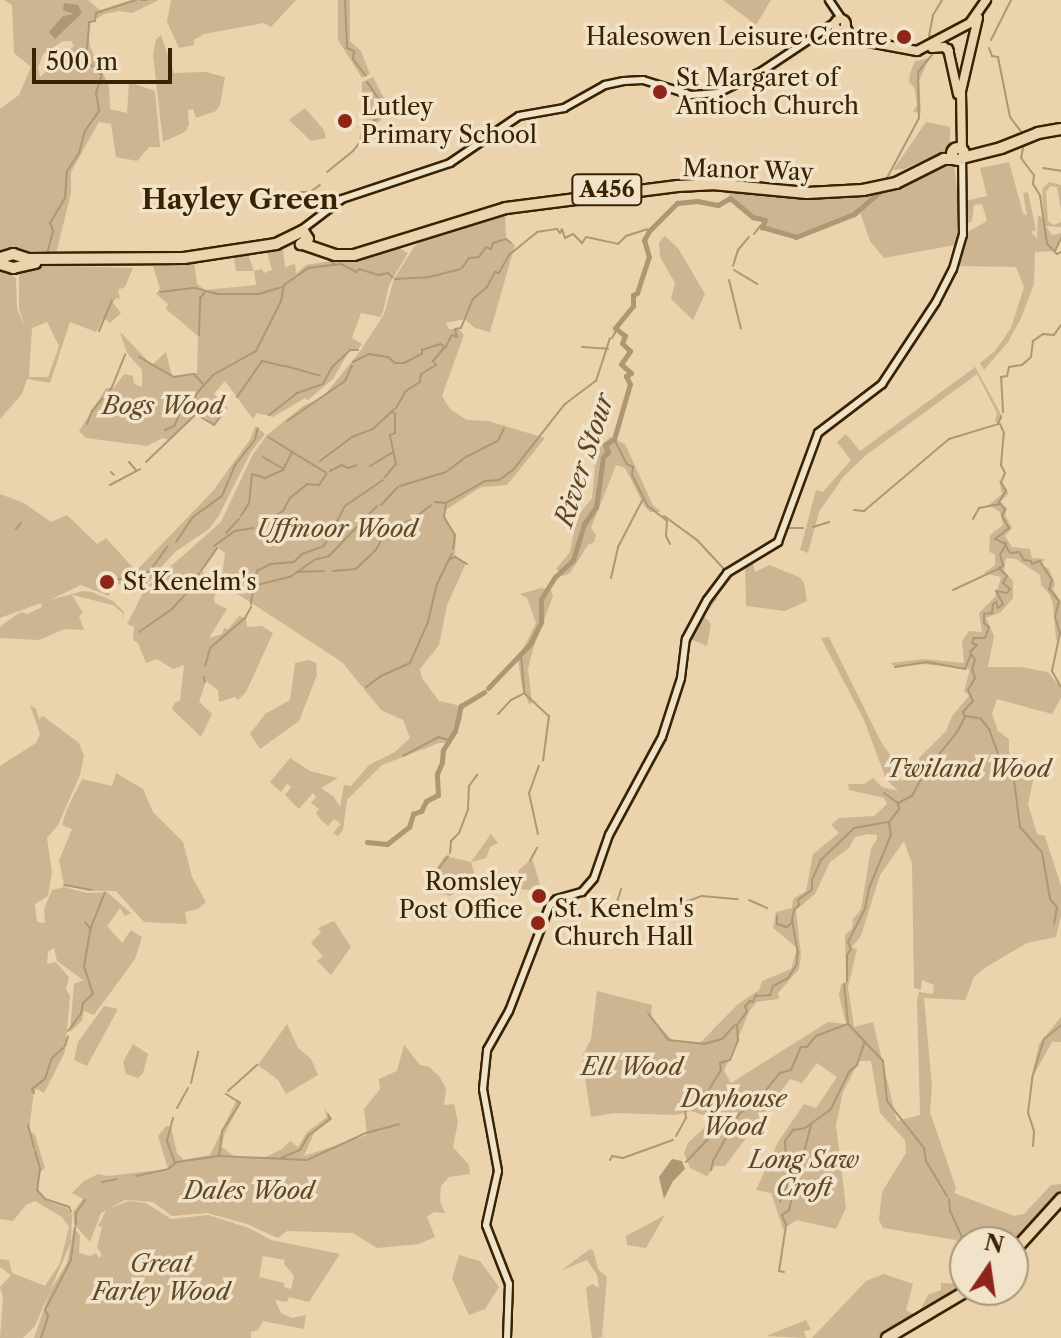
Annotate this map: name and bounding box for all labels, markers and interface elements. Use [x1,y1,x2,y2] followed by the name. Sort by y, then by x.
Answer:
[586,23,888,51] place label: Halesowen Leisure Centre
[895,28,913,46] marker: Halesowen Leisure Centre
[36,32,176,82] scale bar
[46,47,118,76] text: 500 m
[676,64,859,120] place label: St Margaret of Antioch Church
[651,83,669,101] marker: St Margaret of Antioch Church
[361,93,538,149] place label: Lutley Primary School
[336,112,354,130] marker: Lutley Primary School
[681,153,815,187] street label: Manor Way
[571,172,643,208] road number: A456
[141,182,339,216] district label: Hayley Green
[549,389,621,531] water label: River Stour
[102,392,224,420] park label: Bogs Wood
[256,515,418,543] park label: Uffmoor Wood
[123,568,257,596] place label: St Kenelm's
[98,573,116,591] marker: St Kenelm's
[887,755,1051,783] park label: Twiland Wood
[399,868,523,924] place label: Romsley Post Office
[530,887,548,905] marker: Romsley Post Office
[554,895,694,951] place label: St. Kenelm's Church Hall
[529,914,547,932] marker: St. Kenelm's Church Hall
[581,1053,683,1081] park label: Ell Wood
[681,1085,787,1141] park label: Dayhouse Wood
[749,1146,859,1202] park label: Long Saw Croft
[184,1177,314,1205] park label: Dales Wood
[949,1226,1029,1306] north arrow
[982,1229,1006,1259] text: N
[92,1250,230,1306] park label: Great Farley Wood

